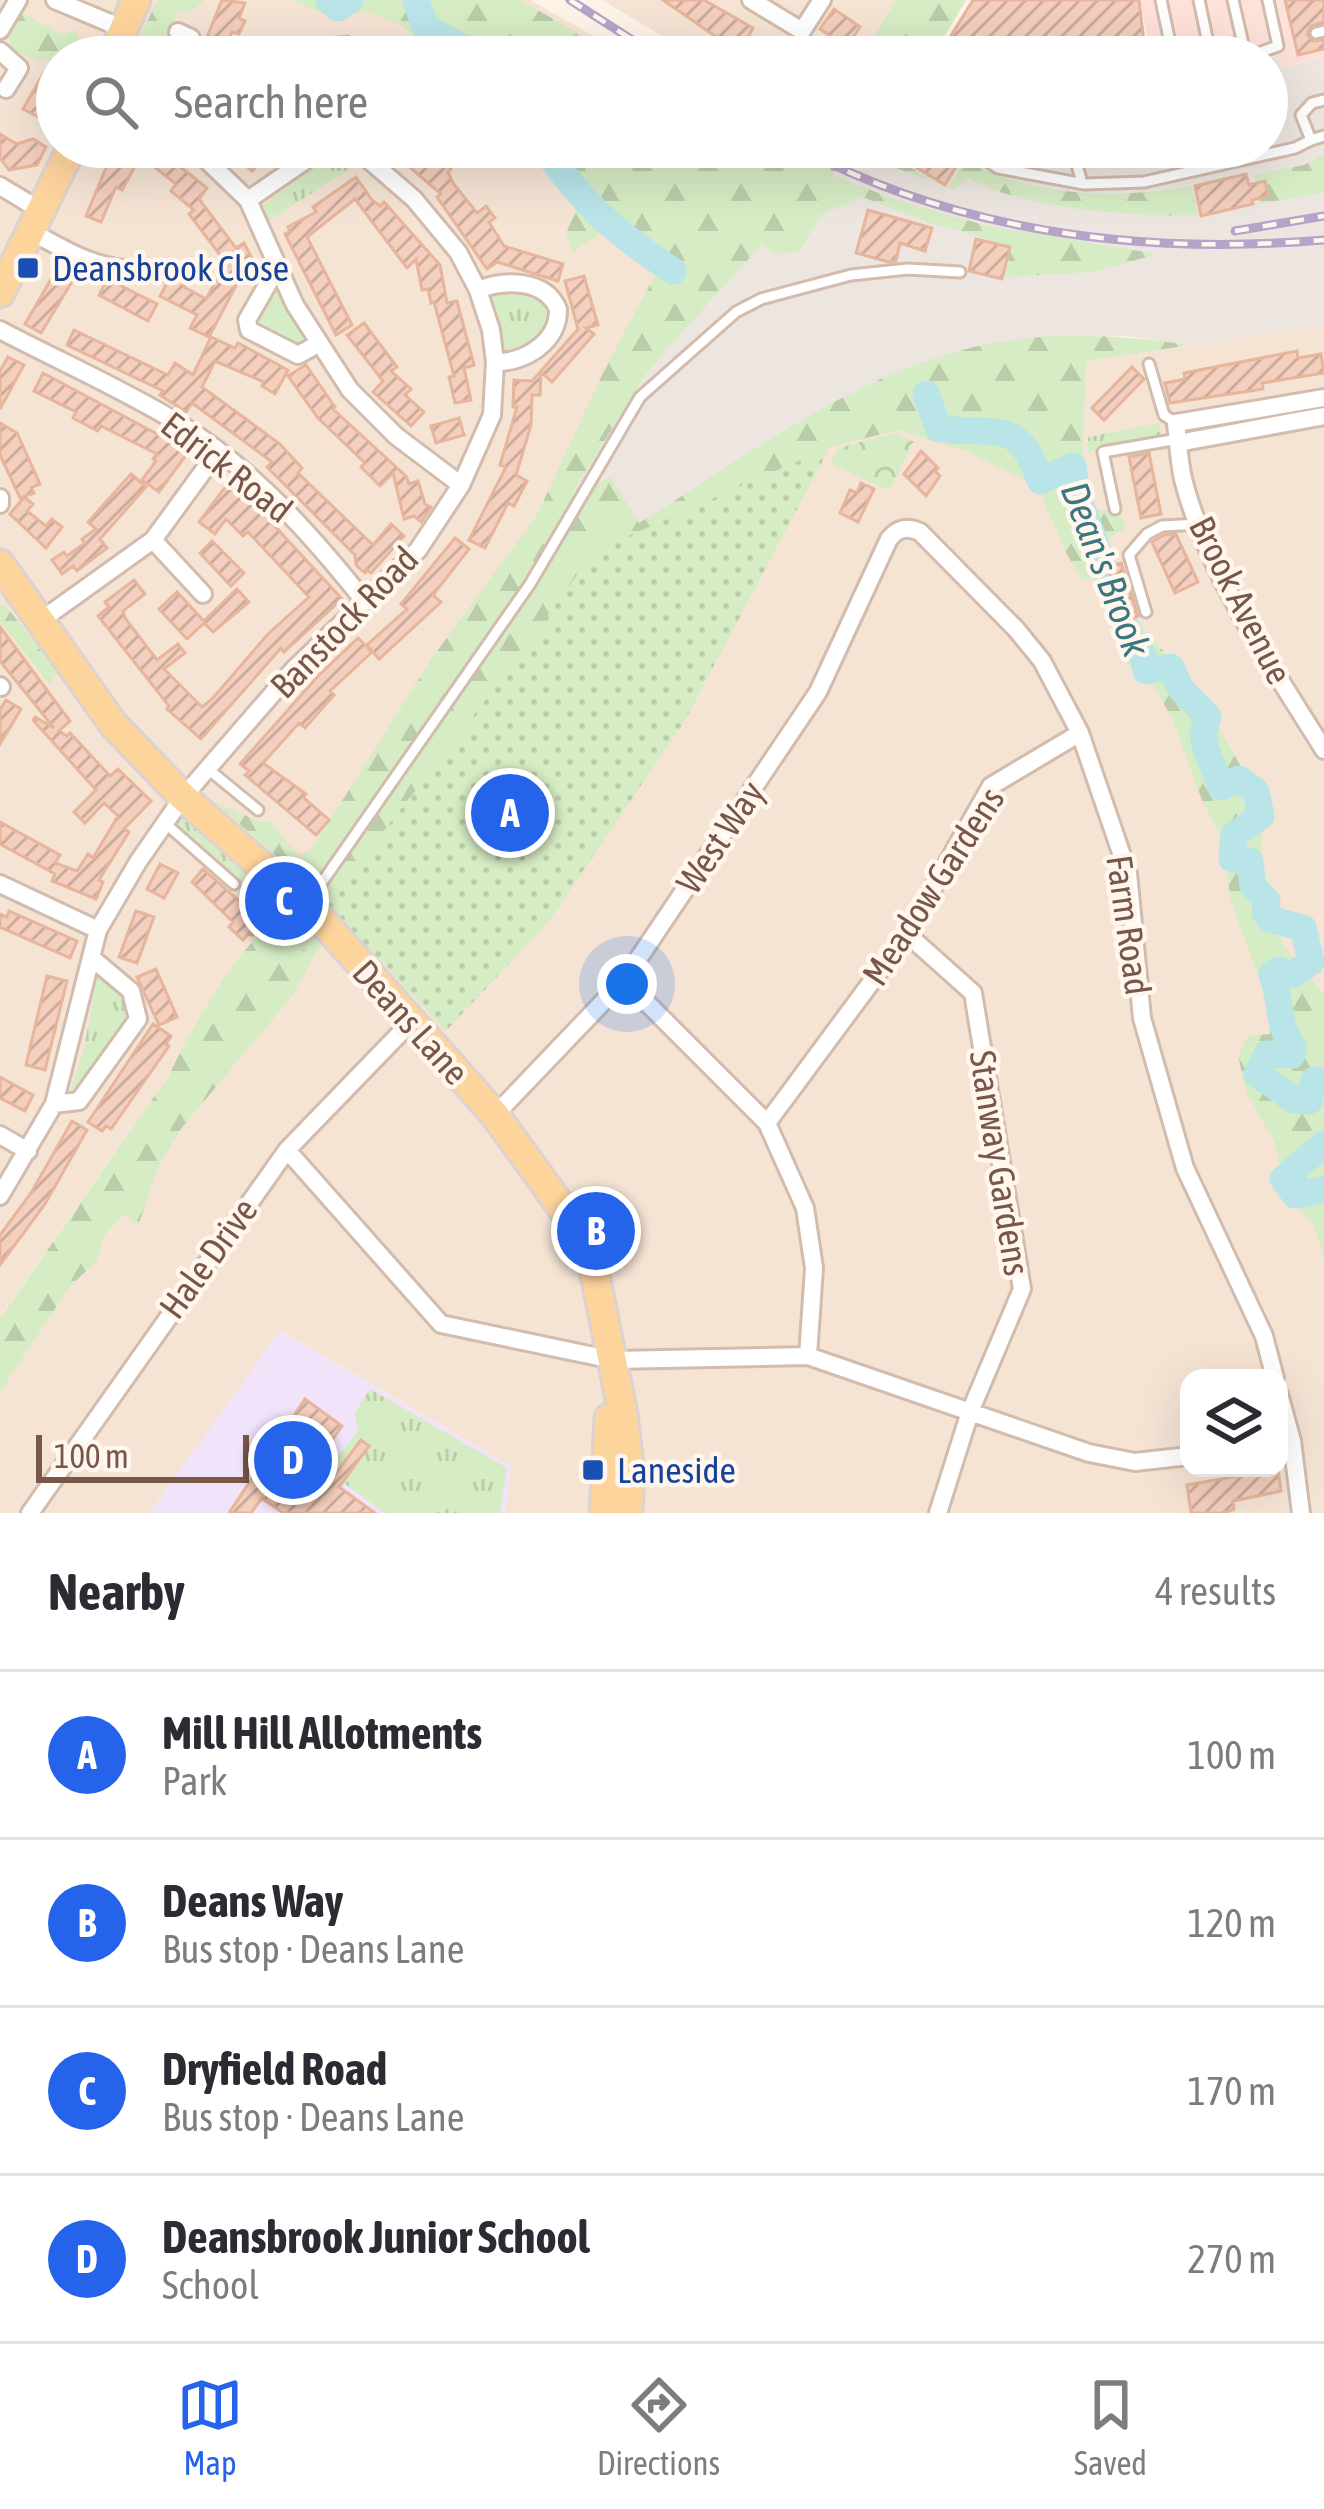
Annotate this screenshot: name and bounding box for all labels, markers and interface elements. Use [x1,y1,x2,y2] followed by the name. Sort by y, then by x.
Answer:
[36,36,1288,168] search box
[78,69,144,135] icon: search
[174,76,368,128] text: Search here
[52,247,289,289] place label: Deansbrook Close
[15,255,41,281] marker: Deansbrook Close
[153,403,301,531] street label: Edrick Road
[1053,476,1160,663] water label: Dean's Brook
[1181,509,1301,691] street label: Brook Avenue
[262,538,426,706] street label: Banstock Road
[471,768,549,858] pin: A
[667,773,773,901] street label: West Way
[853,779,1013,993] street label: Meadow Gardens
[1098,852,1160,998] street label: Farm Road
[245,856,323,946] pin: C
[344,951,478,1093] street label: Deans Lane
[597,954,657,1014] your location
[961,1047,1039,1279] street label: Stanway Gardens
[557,1186,635,1276] pin: B
[150,1190,266,1326] street label: Hale Drive
[1180,1369,1288,1477] map controls
[1180,1369,1288,1477] button: layers
[254,1415,332,1505] pin: D
[36,1429,249,1482] scale bar
[54,1437,129,1475] text: 100 m
[617,1449,736,1491] place label: Laneside
[580,1457,606,1483] marker: Laneside
[48,1562,185,1621] text: Nearby
[1155,1569,1276,1613] text: 4 results
[162,1707,482,1759] text: Mill Hill Allotments
[77,1733,97,1777] text: A
[1188,1733,1276,1777] text: 100 m
[162,1759,227,1803] text: Park
[162,1875,343,1927] text: Deans Way
[78,1901,96,1945] text: B
[1188,1901,1276,1945] text: 120 m
[162,1927,464,1971] text: Bus stop · Deans Lane
[162,2043,387,2095] text: Dryfield Road
[78,2069,96,2113] text: C
[1188,2069,1276,2113] text: 170 m
[162,2095,464,2139] text: Bus stop · Deans Lane
[162,2211,590,2263] text: Deansbrook Junior School
[76,2237,98,2281] text: D
[1188,2237,1276,2281] text: 270 m
[162,2263,259,2307] text: School
[177,2372,243,2482] tab: Map
[597,2372,720,2482] tab: Directions
[1074,2372,1147,2482] tab: Saved

